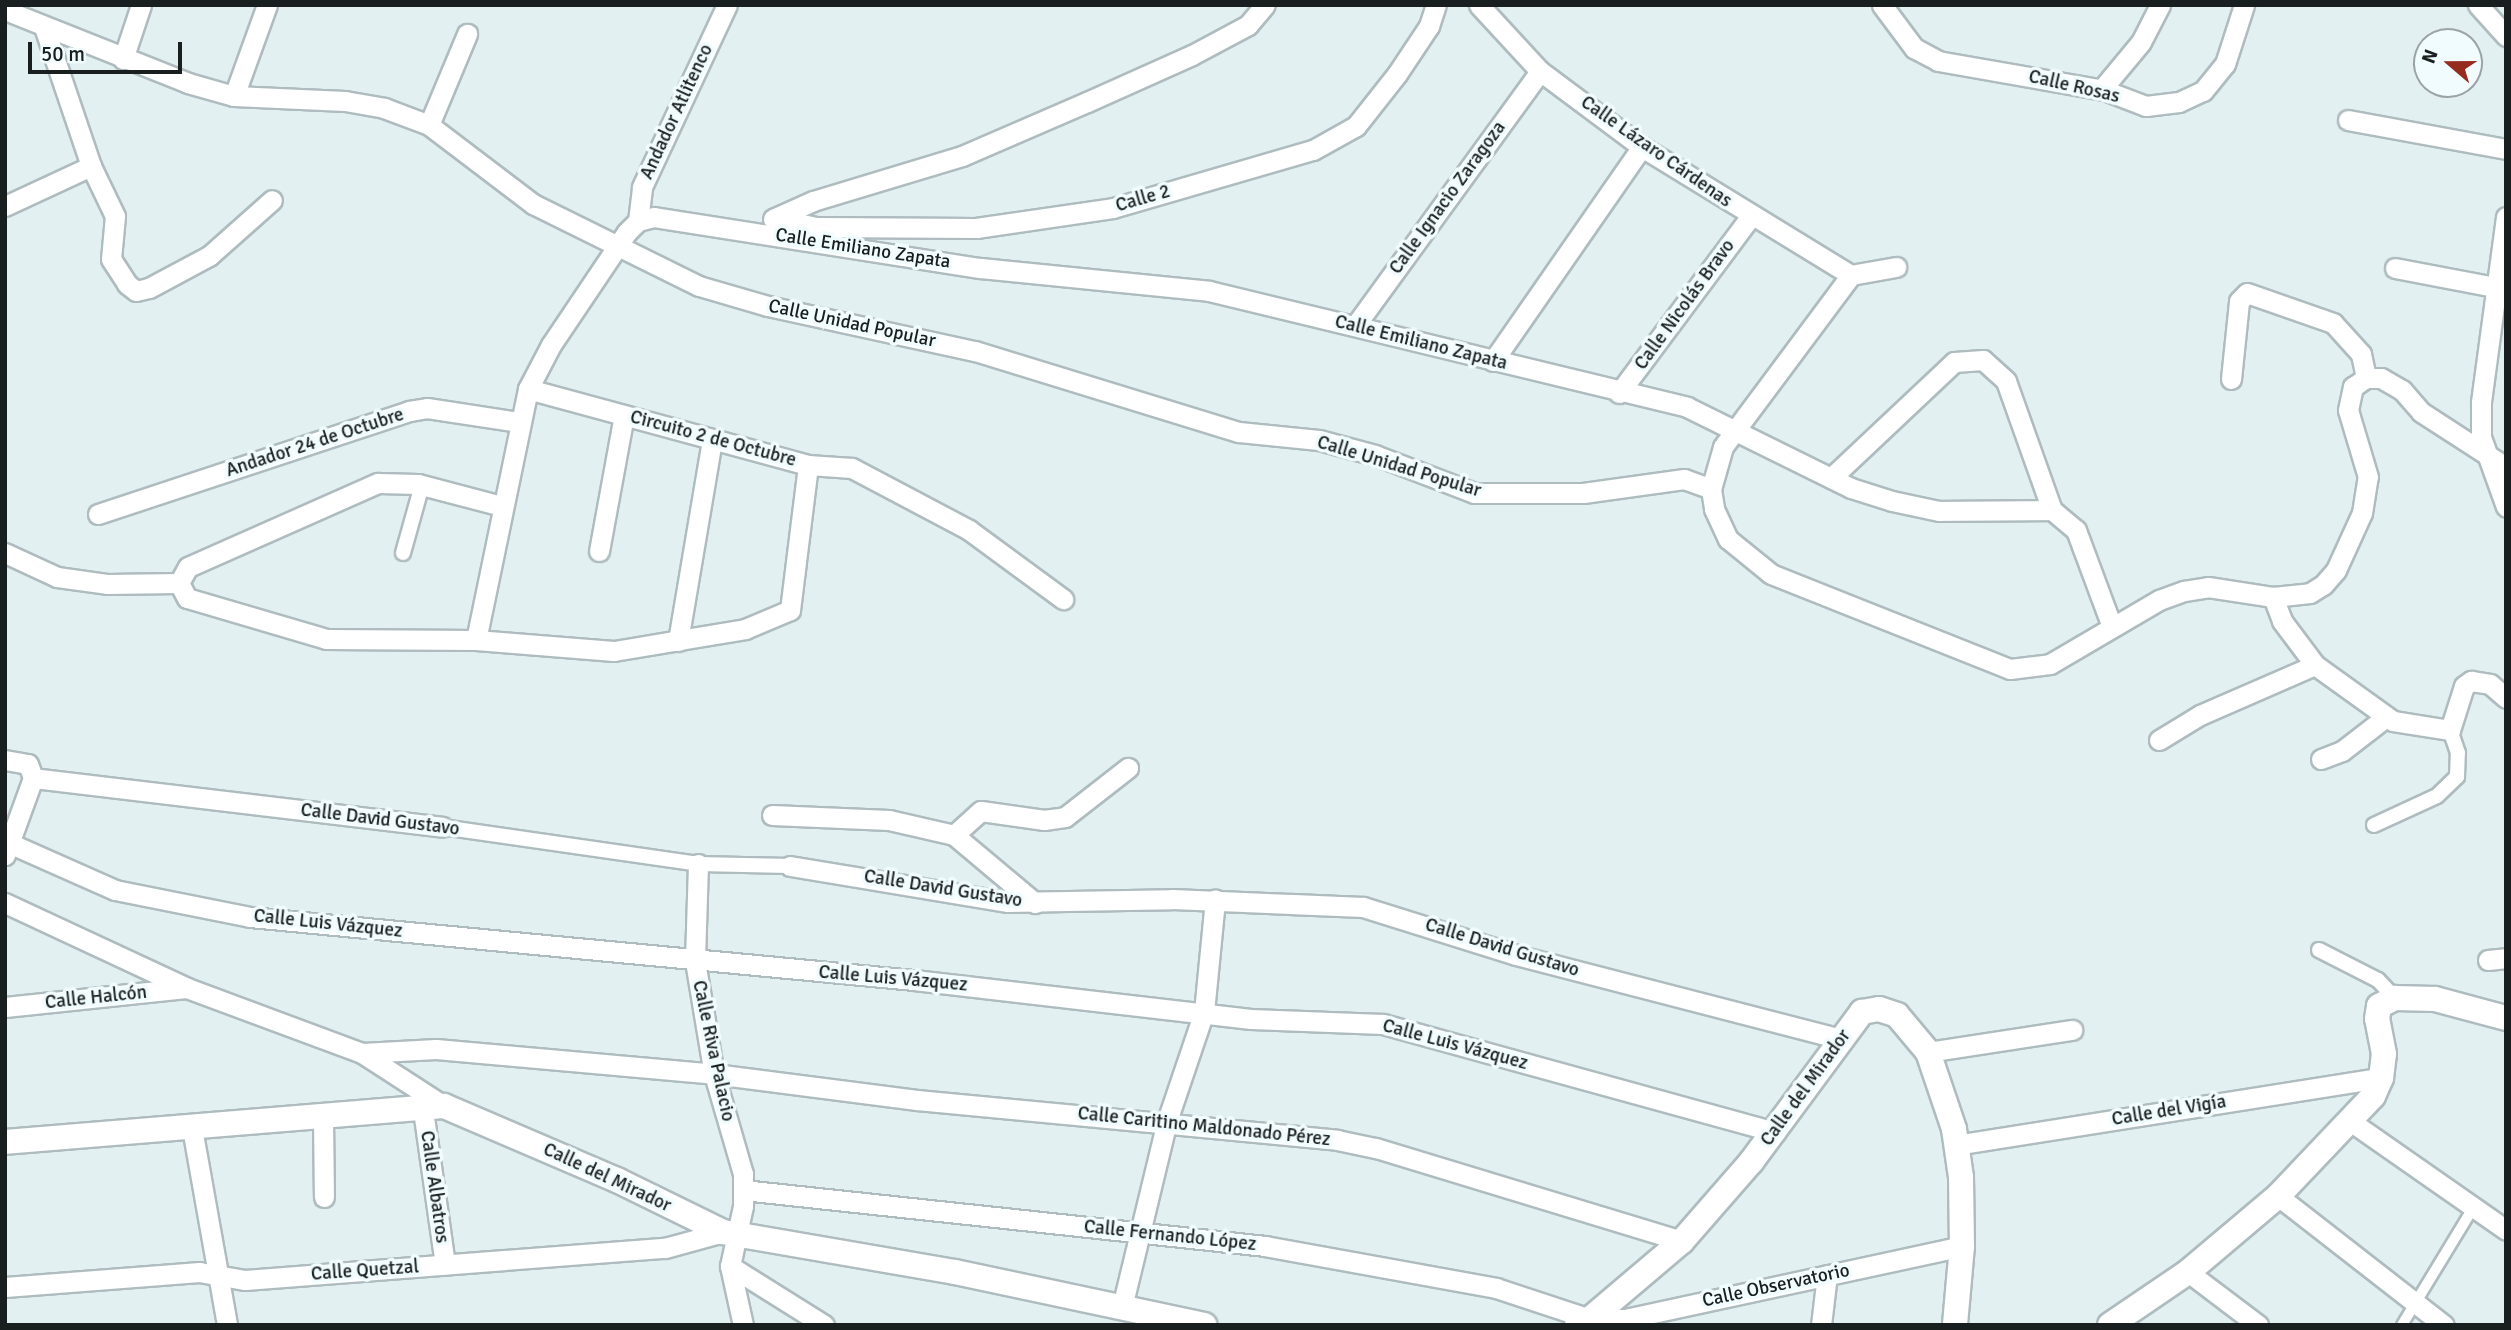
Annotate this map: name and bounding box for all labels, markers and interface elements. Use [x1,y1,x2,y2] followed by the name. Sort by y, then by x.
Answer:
[32,28,186,72] scale bar
[2413,28,2483,98] north arrow
[41,41,85,67] text: 50 m
[636,41,718,183] street label: Andador Atlitenco
[2417,46,2444,67] text: N
[2026,65,2122,109] street label: Calle Rosas
[1576,91,1736,213] street label: Calle Lázaro Cárdenas
[1385,117,1511,279] street label: Calle Ignacio Zaragoza
[1113,180,1173,218] street label: Calle 2
[774,224,952,274] street label: Calle Emiliano Zapata
[1630,235,1740,375] street label: Calle Nicolás Bravo
[766,295,938,353] street label: Calle Unidad Popular
[1332,311,1510,375] street label: Calle Emiliano Zapata
[223,403,407,483] street label: Andador 24 de Octubre
[627,406,799,472] street label: Circuito 2 de Octubre
[1314,431,1484,503] street label: Calle Unidad Popular
[299,799,461,841] street label: Calle David Gustavo
[862,865,1024,913] street label: Calle David Gustavo
[253,905,403,943] street label: Calle Luis Vázquez
[1422,914,1582,982] street label: Calle David Gustavo
[818,961,968,997] street label: Calle Luis Vázquez
[687,978,739,1124] street label: Calle Riva Palacio
[44,981,148,1015] street label: Calle Halcón
[1380,1015,1530,1075] street label: Calle Luis Vázquez
[1756,1025,1856,1151] street label: Calle del Mirador
[2110,1091,2228,1131] street label: Calle del Vigía
[1077,1102,1331,1152] street label: Calle Caritino Maldonado Pérez
[415,1129,453,1245] street label: Calle Albatros
[539,1138,675,1218] street label: Calle del Mirador
[1083,1216,1257,1256] street label: Calle Fernando López
[310,1256,420,1286] street label: Calle Quetzal
[1700,1259,1852,1313] street label: Calle Observatorio

